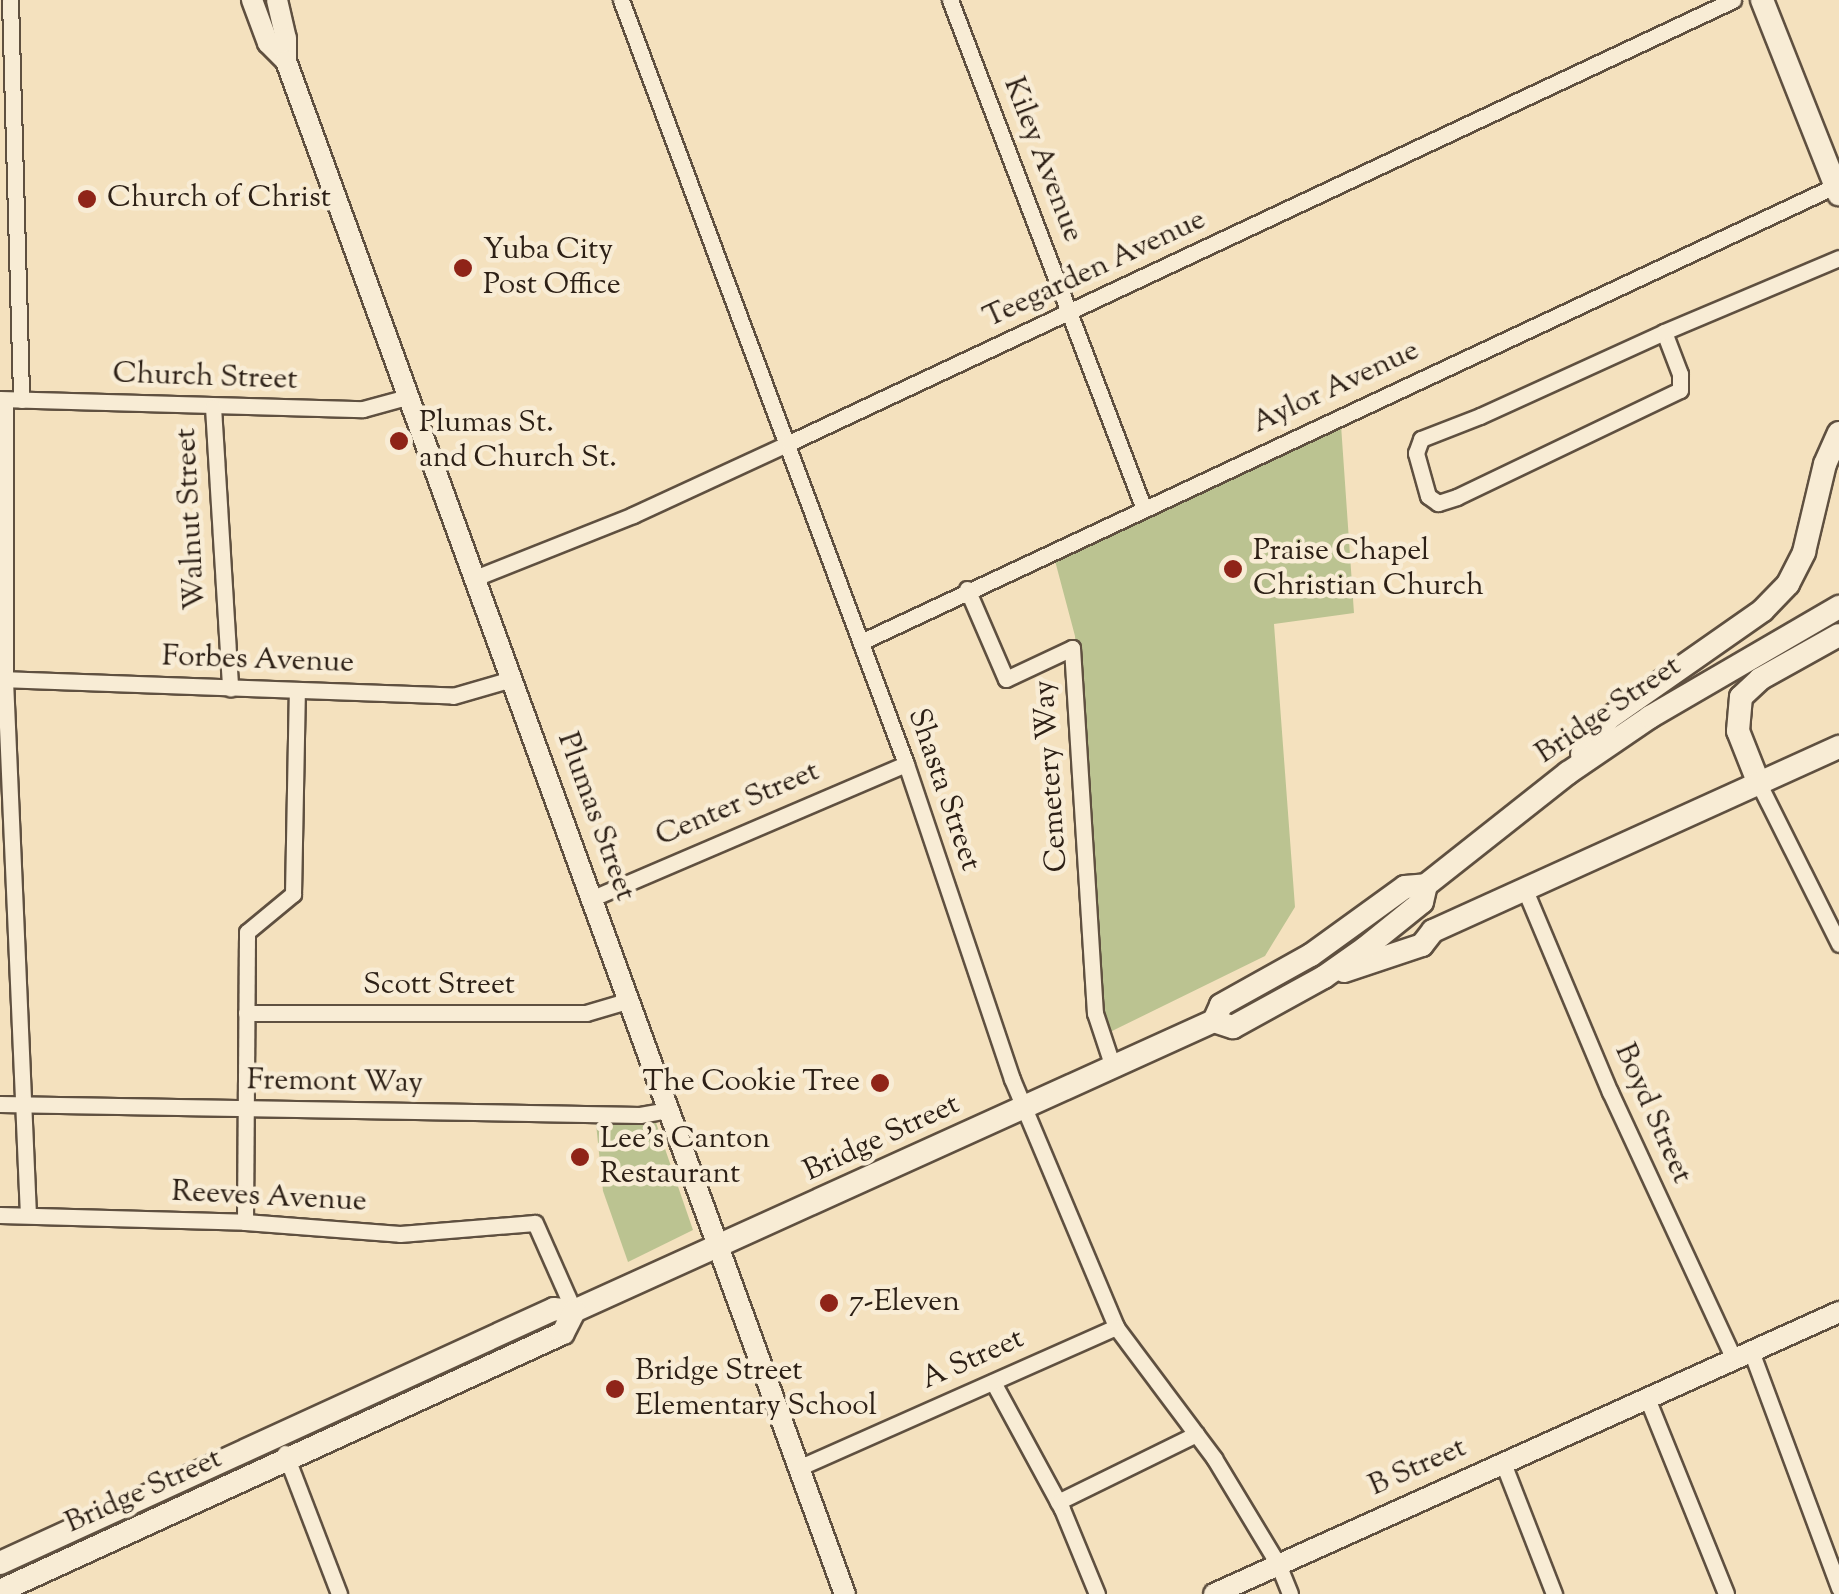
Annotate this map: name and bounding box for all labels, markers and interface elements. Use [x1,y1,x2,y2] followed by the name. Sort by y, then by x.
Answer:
[994,73,1090,247] street label: Kiley Avenue
[107,181,331,217] place label: Church of Christ
[76,188,98,210] marker: Church of Christ
[978,203,1212,337] street label: Teegarden Avenue
[483,233,621,304] place label: Yuba City Post Office
[452,257,474,279] marker: Yuba City Post Office
[1247,334,1425,442] street label: Aylor Avenue
[112,357,298,399] street label: Church Street
[419,406,617,476] place label: Plumas St. and Church St.
[169,427,215,611] street label: Walnut Street
[388,430,410,452] marker: Plumas St. and Church St.
[1253,534,1484,604] place label: Praise Chapel Christian Church
[1222,558,1244,580] marker: Praise Chapel Christian Church
[161,640,355,682] street label: Forbes Avenue
[1530,649,1688,773] street label: Bridge Street
[1027,679,1077,873] street label: Cemetery Way
[898,704,988,876] street label: Shasta Street
[548,728,642,906] street label: Plumas Street
[651,754,825,856] street label: Center Street
[363,968,515,1004] street label: Scott Street
[1605,1038,1699,1190] street label: Boyd Street
[247,1063,423,1103] street label: Fremont Way
[642,1065,860,1101] place label: The Cookie Tree
[869,1072,891,1094] marker: The Cookie Tree
[798,1087,966,1191] street label: Bridge Street
[600,1122,770,1192] place label: Lee's Canton Restaurant
[569,1146,591,1168] marker: Lee's Canton Restaurant
[170,1175,368,1221] street label: Reeves Avenue
[849,1285,960,1321] place label: 7-Eleven
[818,1292,840,1314] marker: 7-Eleven
[916,1322,1030,1398] street label: A Street
[635,1354,877,1424] place label: Bridge Street Elementary School
[604,1378,626,1400] marker: Bridge Street Elementary School
[1364,1431,1472,1505] street label: B Street
[60,1441,228,1543] street label: Bridge Street

